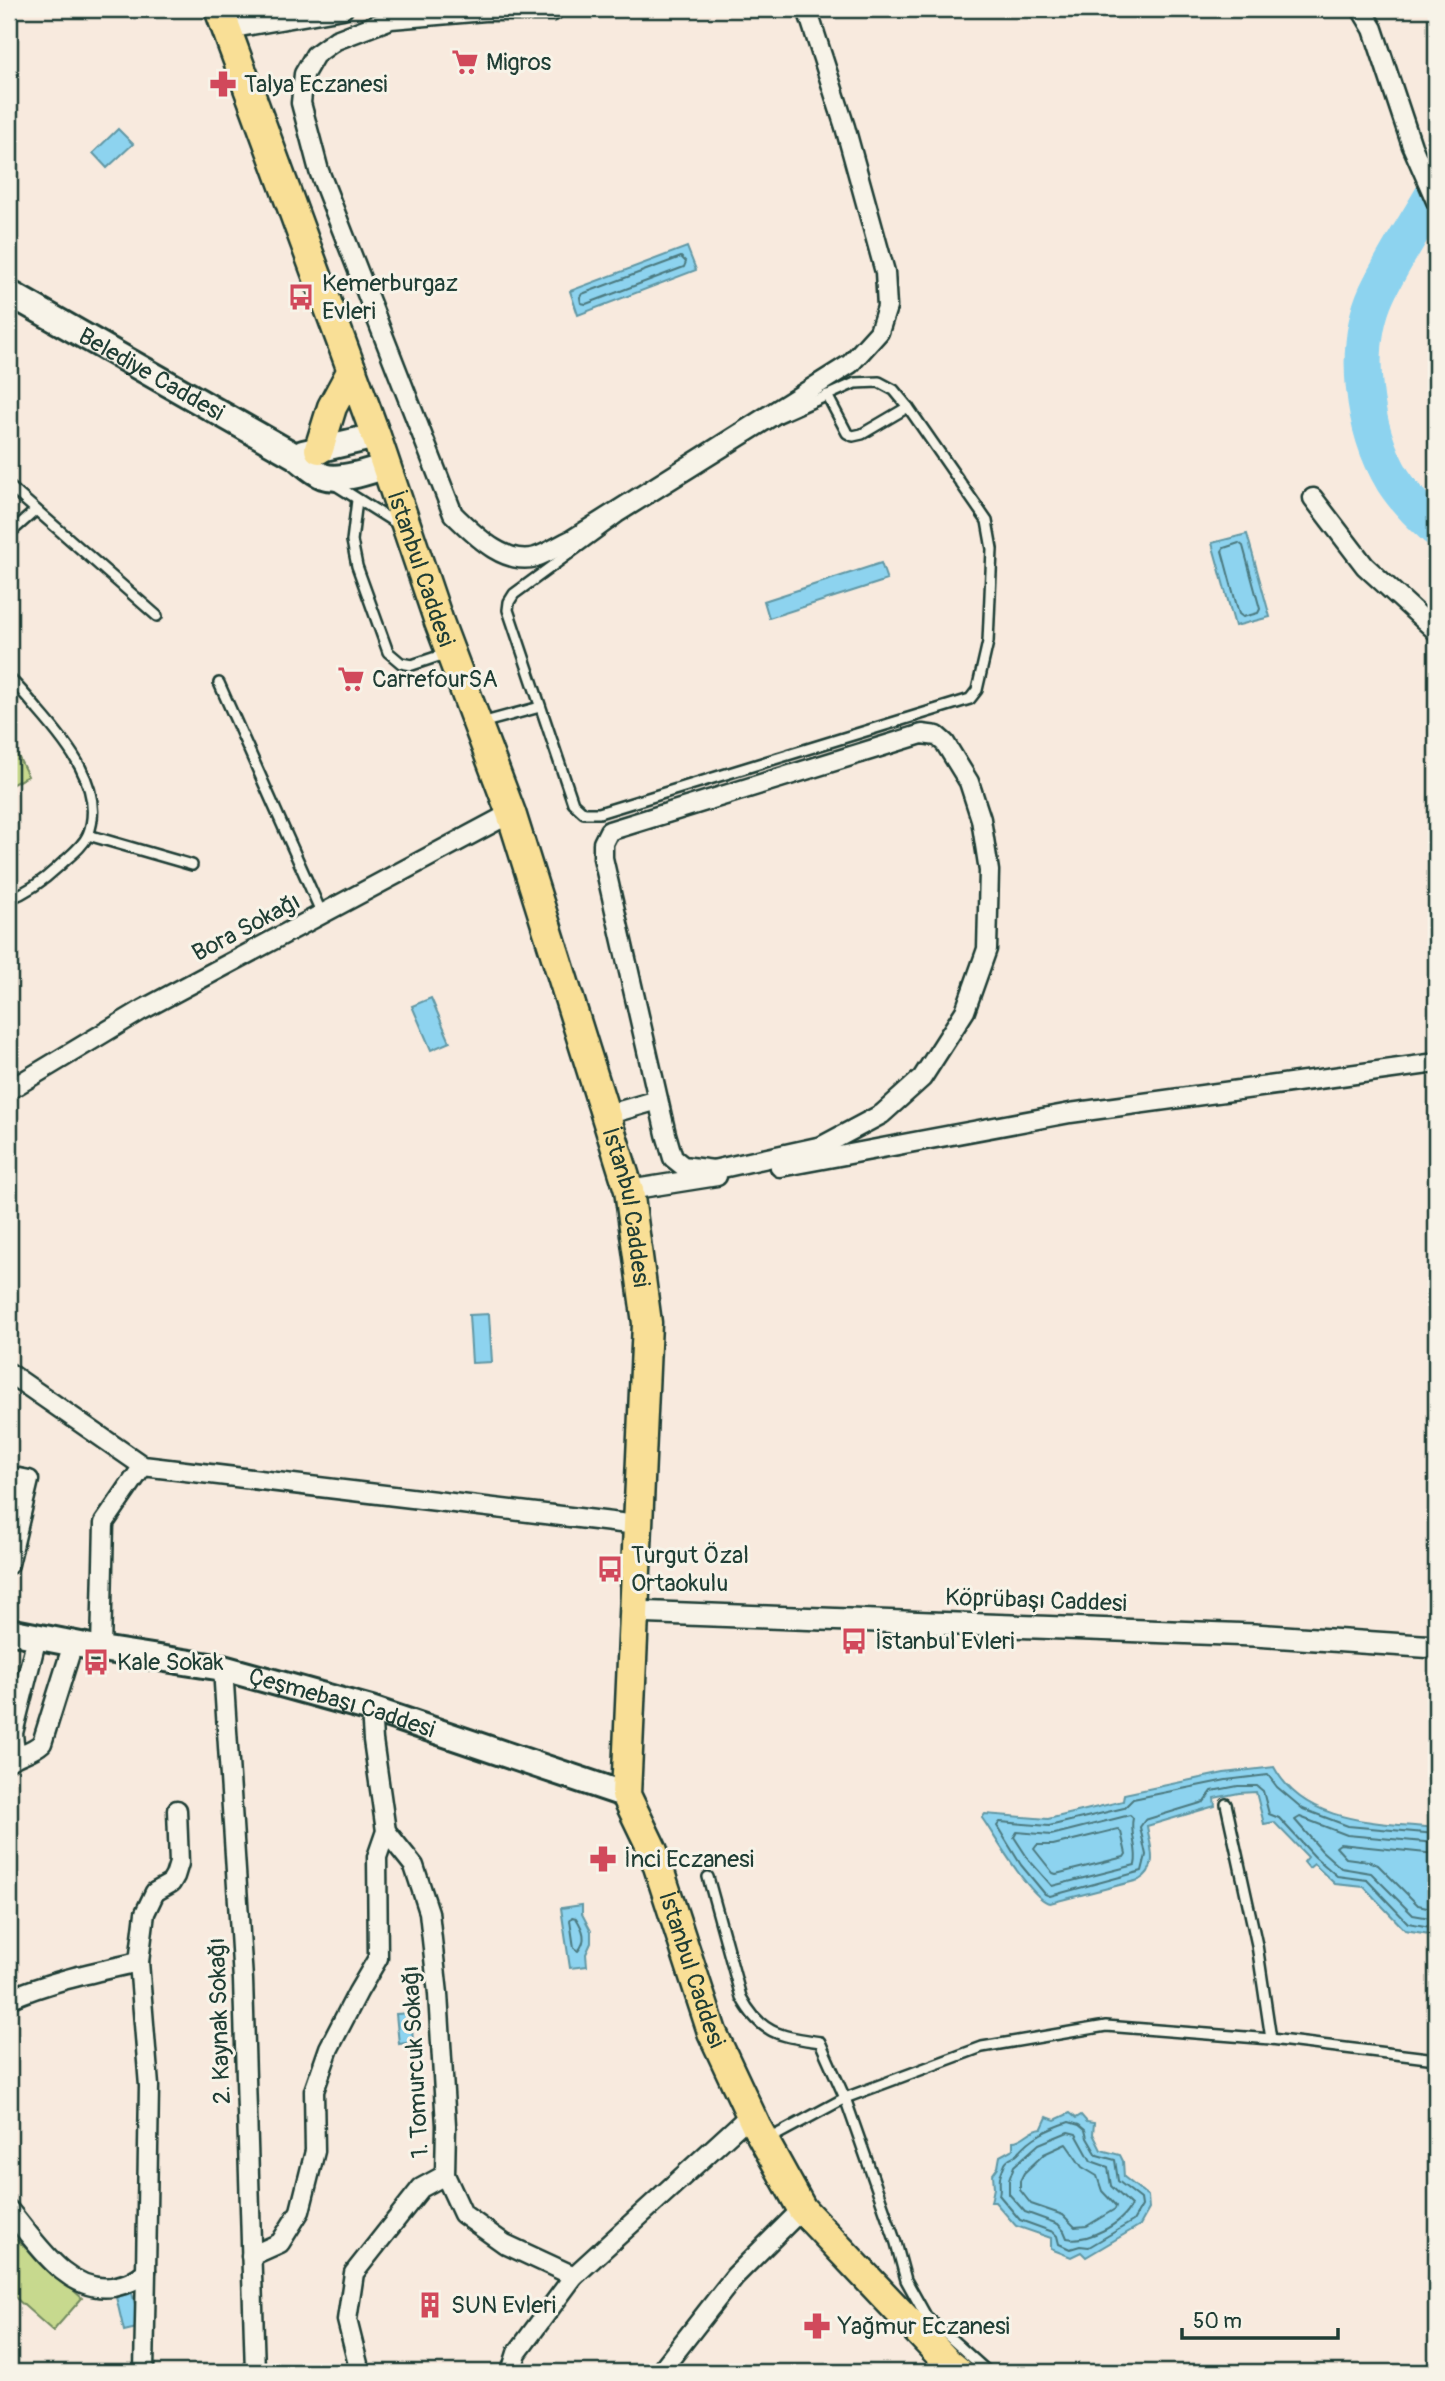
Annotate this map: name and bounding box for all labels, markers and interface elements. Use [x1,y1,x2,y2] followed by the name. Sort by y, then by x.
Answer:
[450,47,480,77] supermarket icon: Migros
[486,48,552,77] place label: Migros
[208,69,238,99] pharmacy icon: Talya Eczanesi
[244,70,387,99] place label: Talya Eczanesi
[322,269,458,326] place label: Kemerburgaz Evleri
[286,282,316,312] bus stop icon: Kemerburgaz Evleri
[73,322,229,428] street label: Belediye Caddesi
[381,487,461,651] street label: İstanbul Caddesi
[336,664,366,694] supermarket icon: CarrefourSA
[372,665,498,694] place label: CarrefourSA
[187,887,305,968] street label: Bora Sokağı
[595,1124,656,1289] street label: İstanbul Caddesi
[631,1541,749,1598] place label: Turgut Özal Ortaokulu
[595,1554,625,1584] bus stop icon: Turgut Özal Ortaokulu
[945,1583,1127,1618] street label: Köprübaşı Caddesi
[839,1626,869,1656] bus stop icon: İstanbul Evleri
[875,1627,1015,1656] place label: İstanbul Evleri
[81,1647,111,1677] bus stop icon: Kale Sokak
[117,1648,223,1677] place label: Kale Sokak
[245,1662,439,1745] street label: Çeşmebaşı Caddesi
[588,1844,618,1874] pharmacy icon: İnci Eczanesi
[624,1845,754,1874] place label: İnci Eczanesi
[652,1888,731,2053] street label: İstanbul Caddesi
[202,1937,237,2105] street label: 2. Kaynak Sokağı
[396,1965,435,2159] street label: 1. Tomurcuk Sokağı
[415,2290,445,2320] building icon: SUN Evleri
[451,2291,556,2320] place label: SUN Evleri
[1182,2297,1338,2341] scale bar
[1193,2308,1242,2335] text: 50 m
[802,2311,832,2341] pharmacy icon: Yağmur Eczanesi
[837,2312,1010,2341] place label: Yağmur Eczanesi

